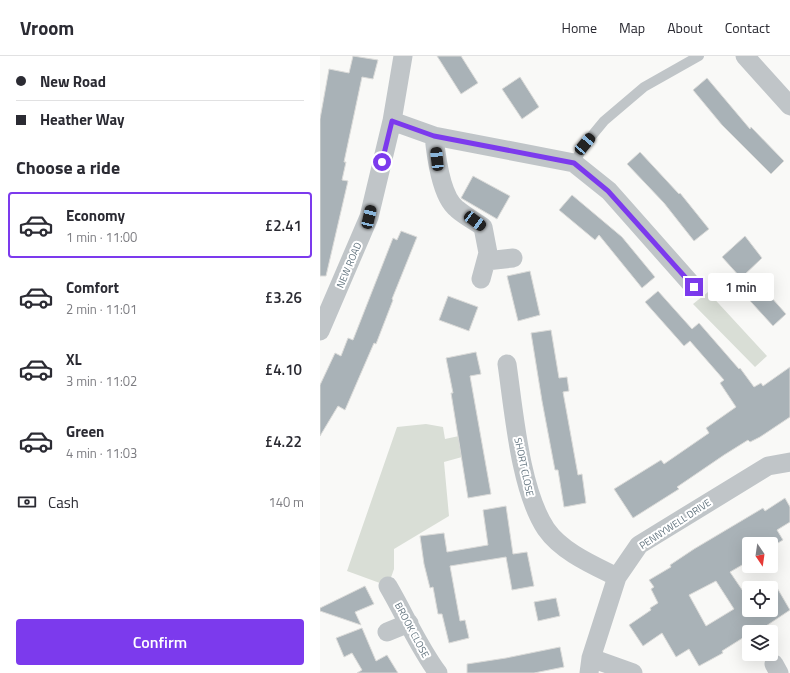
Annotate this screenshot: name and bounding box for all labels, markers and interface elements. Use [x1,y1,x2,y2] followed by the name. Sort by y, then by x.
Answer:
[20,13,74,42] text: Vroom
[562,17,597,38] text: Home
[619,17,645,38] text: Map
[667,17,703,38] text: About
[725,17,770,38] text: Contact
[40,70,106,93] text: New Road
[40,108,124,131] text: Heather Way
[573,131,597,157] car
[430,146,444,172] car
[373,153,391,171] route start
[16,154,120,181] text: Choose a ride
[66,204,125,227] text: Economy
[360,204,378,230] car
[18,207,54,243] icon: car
[462,209,488,233] car
[265,214,302,237] text: £2.41
[66,227,137,247] text: 1 min · 11:00
[333,240,365,290] street label: NEW ROAD
[708,273,774,301] callout: 1 min
[66,276,119,299] text: Comfort
[725,277,757,297] text: 1 min
[685,278,703,296] route end
[18,279,54,315] icon: car
[265,286,302,309] text: £3.26
[66,299,137,319] text: 2 min · 11:01
[66,348,82,371] text: XL
[18,351,54,387] icon: car
[265,358,302,381] text: £4.10
[66,371,137,391] text: 3 min · 11:02
[66,420,104,443] text: Green
[18,423,54,459] icon: car
[265,430,302,453] text: £4.22
[510,436,538,498] street label: SHORT CLOSE
[66,443,137,463] text: 4 min · 11:03
[16,491,38,513] icon: cash
[48,491,79,514] text: Cash
[268,492,304,512] text: 140 m
[636,495,714,553] street label: PENNYWELL DRIVE
[742,537,778,573] north arrow
[742,537,778,661] map controls
[742,581,778,617] button: locate
[391,600,433,661] street label: BROOK CLOSE
[16,619,304,665] button: Confirm
[742,625,778,661] button: layers

